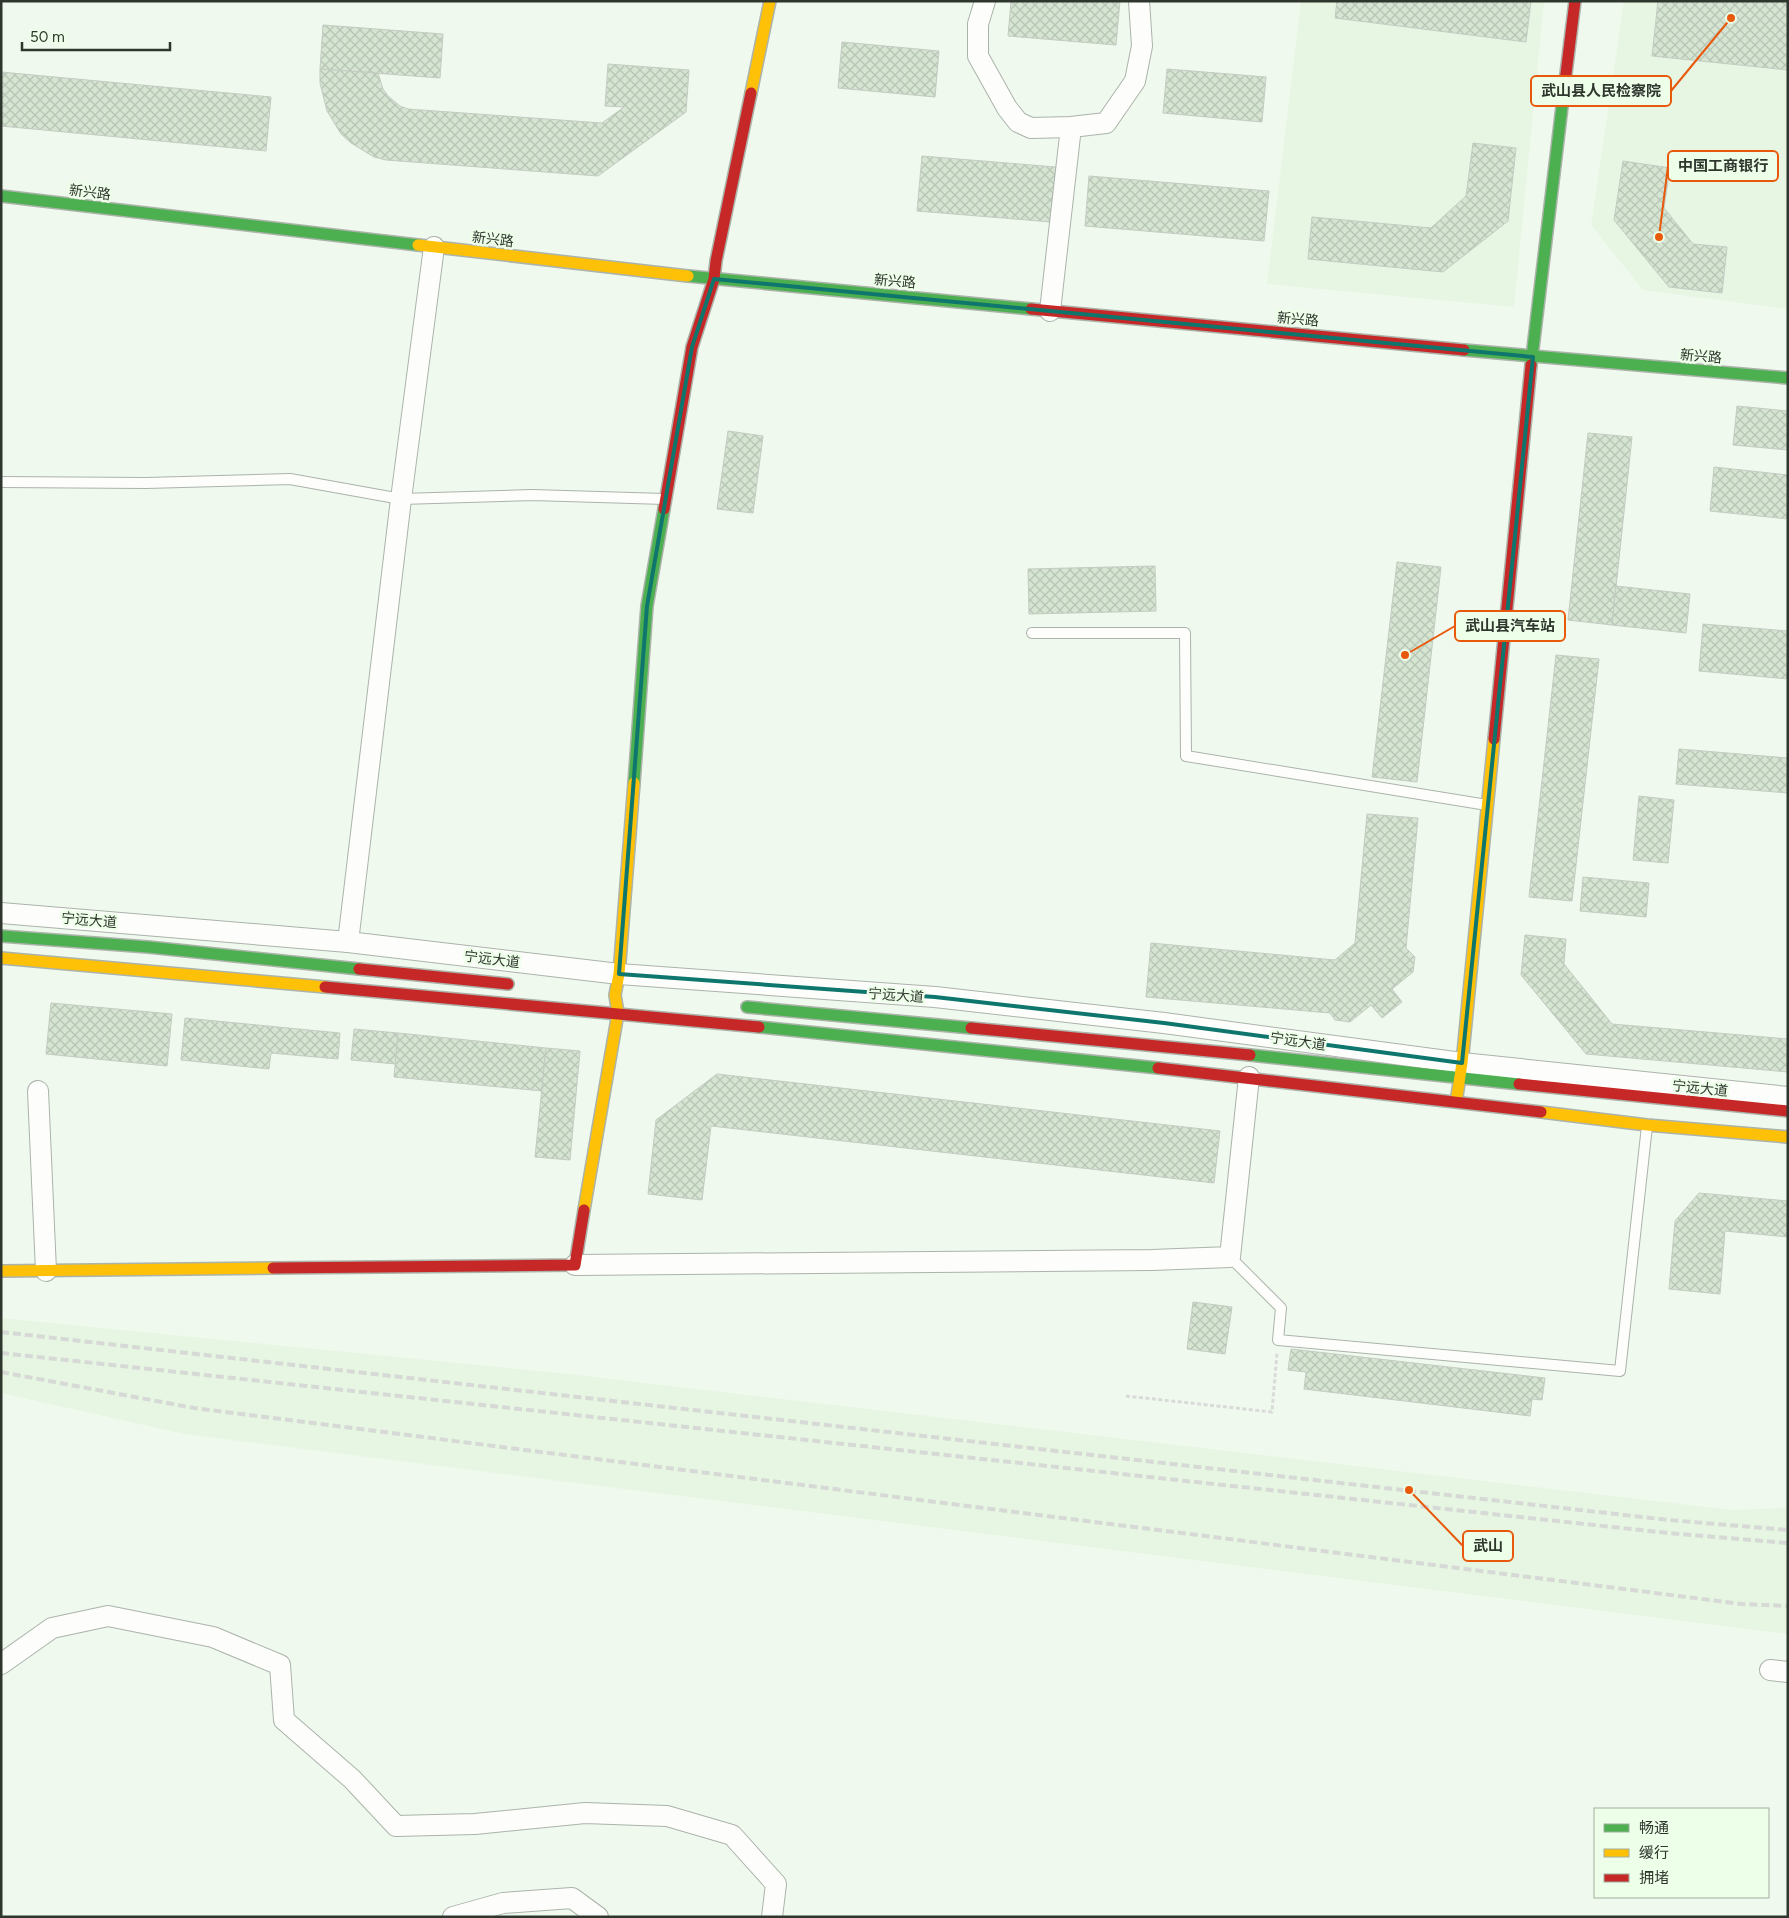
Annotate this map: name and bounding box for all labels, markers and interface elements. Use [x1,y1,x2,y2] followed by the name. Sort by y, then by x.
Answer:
[22,20,170,52] scale bar
[30,28,65,46] text: 50 m
[1531,76,1671,106] callout: 武山县人民检察院
[1541,82,1661,100] text: 武山县人民检察院
[1668,151,1778,181] callout: 中国工商银行
[1678,157,1768,175] text: 中国工商银行
[68,182,112,203] street label: 新兴路
[471,229,515,250] street label: 新兴路
[873,271,917,292] street label: 新兴路
[1276,309,1320,330] street label: 新兴路
[1679,346,1723,367] street label: 新兴路
[1455,611,1565,641] callout: 武山县汽车站
[1465,617,1555,635] text: 武山县汽车站
[60,910,118,931] street label: 宁远大道
[463,948,521,971] street label: 宁远大道
[867,985,924,1006] street label: 宁远大道
[1269,1029,1327,1054] street label: 宁远大道
[1671,1077,1729,1100] street label: 宁远大道
[1463,1531,1513,1561] callout: 武山
[1473,1537,1503,1555] text: 武山
[1594,1808,1769,1898] legend
[1639,1819,1669,1837] text: 畅通
[1639,1844,1669,1862] text: 缓行
[1639,1869,1669,1887] text: 拥堵

